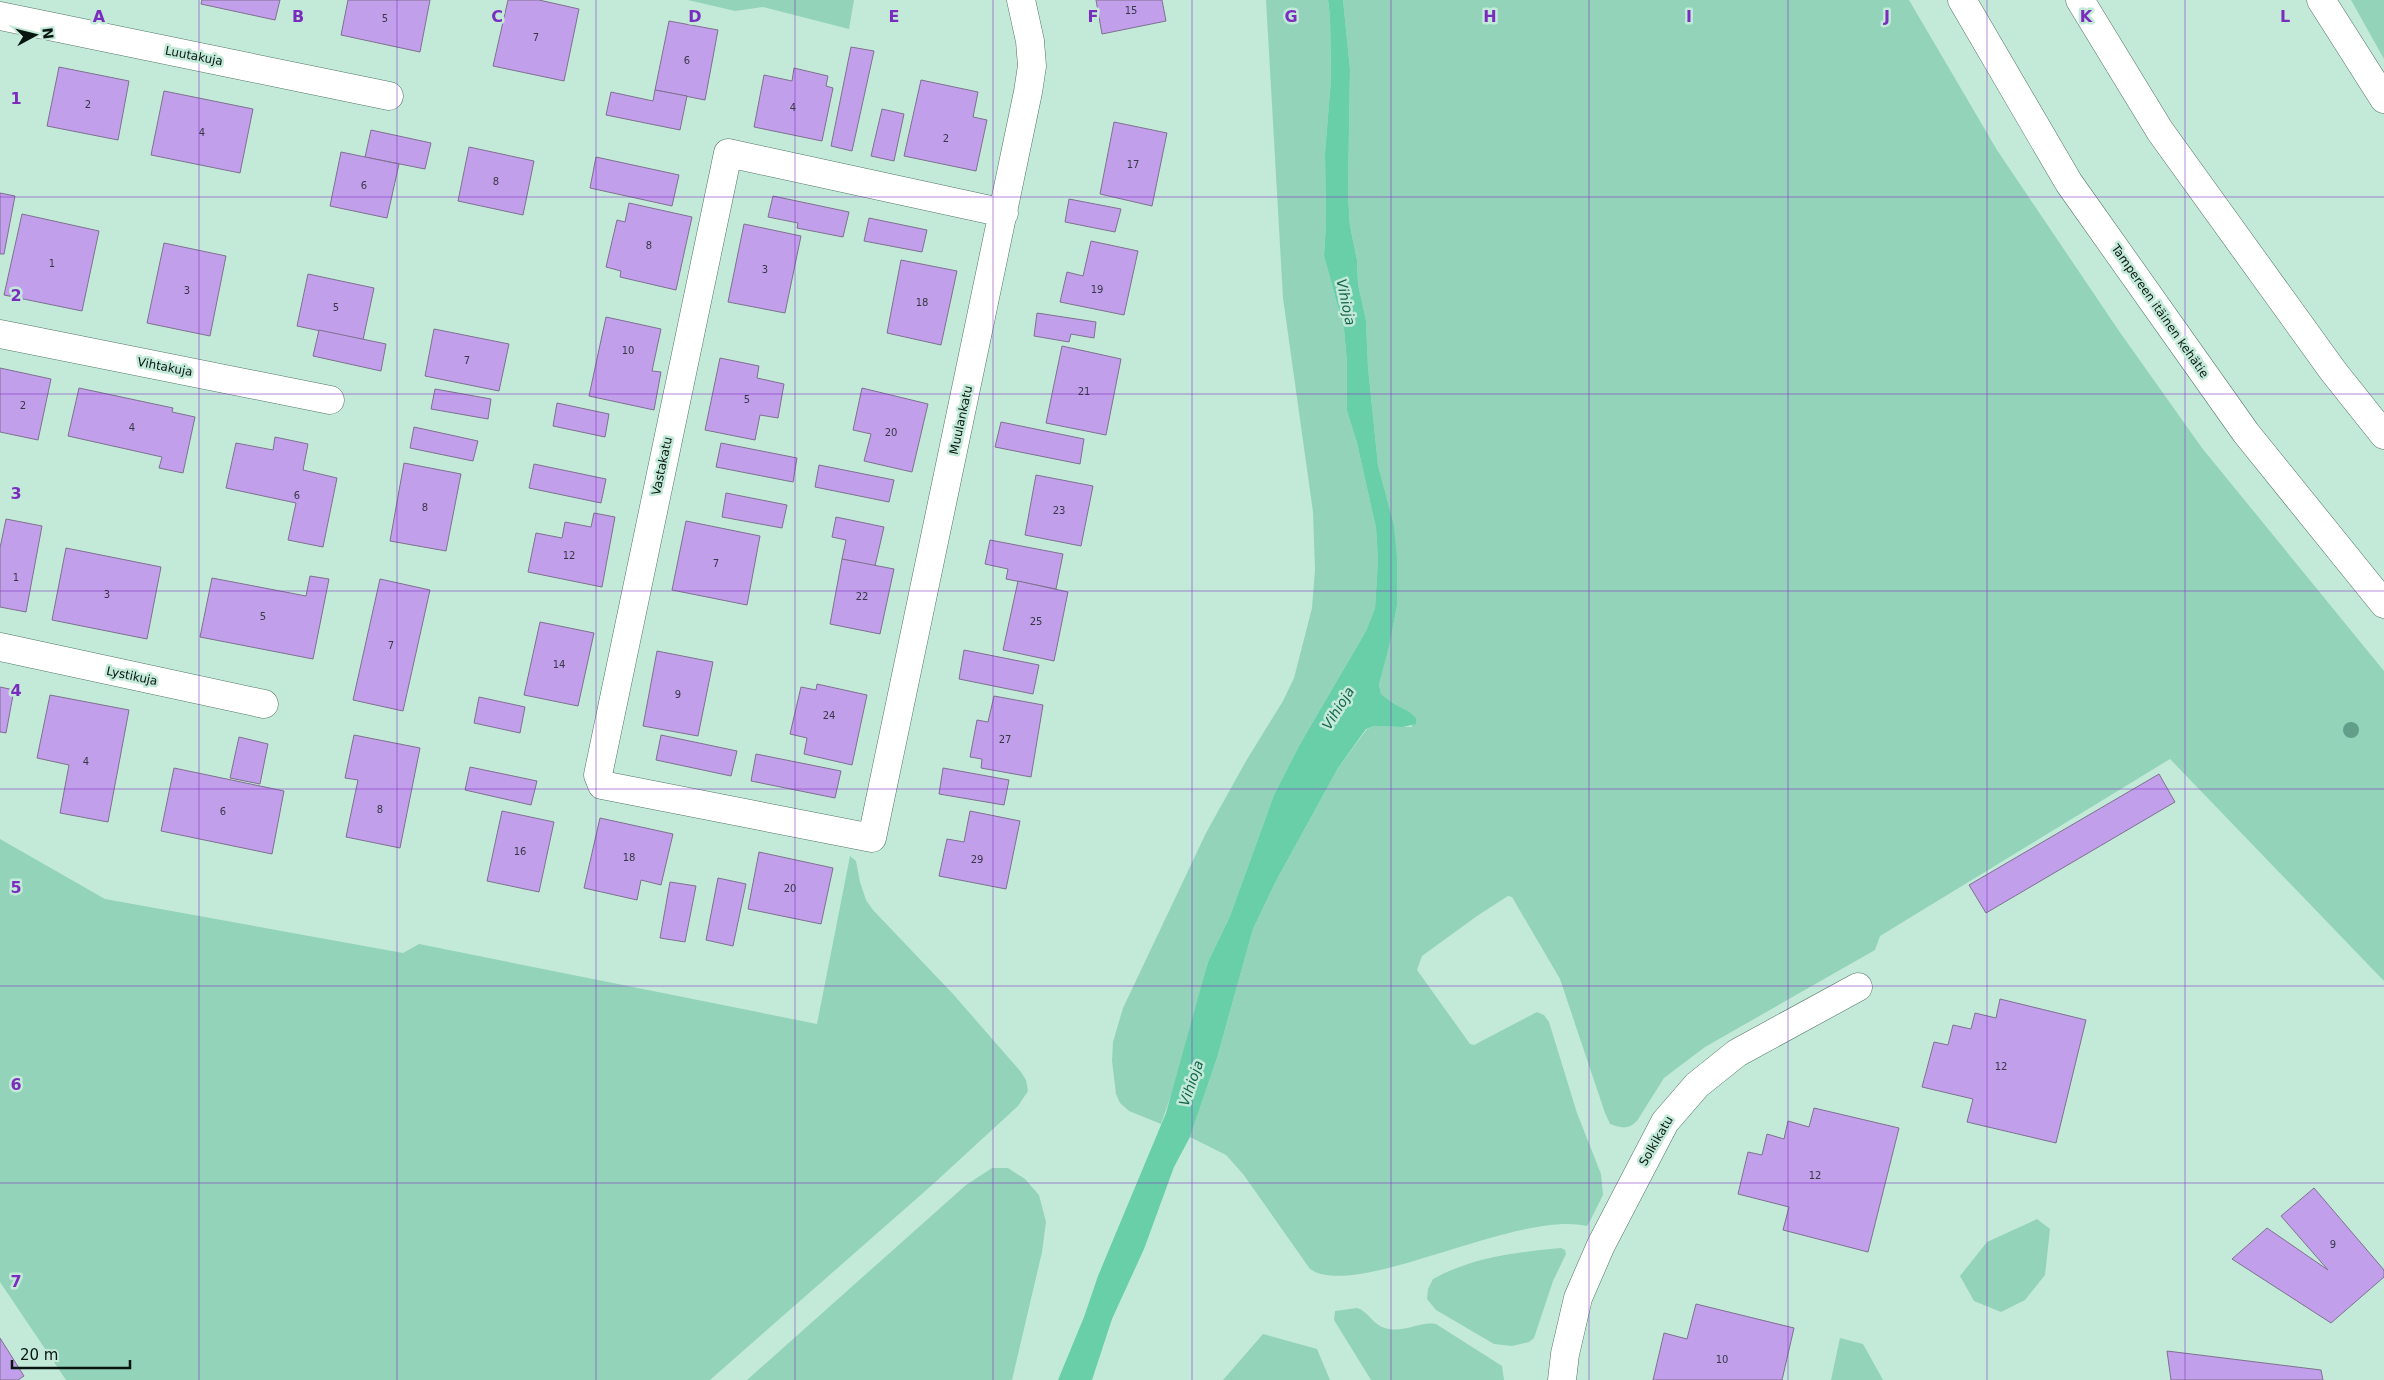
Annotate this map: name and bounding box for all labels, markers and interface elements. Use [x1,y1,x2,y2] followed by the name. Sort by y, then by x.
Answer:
[1125,5,1137,16] house number: 15
[93,7,106,26] text: A
[292,7,304,26] text: B
[491,7,503,26] text: C
[688,7,702,26] text: D
[889,7,899,26] text: E
[1088,7,1098,26] text: F
[1284,7,1298,26] text: G
[1483,7,1497,26] text: H
[1686,7,1692,26] text: I
[1883,7,1890,26] text: J
[2080,7,2093,26] text: K
[2280,7,2290,26] text: L
[10,10,60,60] north arrow
[382,13,388,24] house number: 5
[39,27,57,40] text: N
[533,32,539,43] house number: 7
[164,44,224,68] street label: Luutakuja
[684,55,690,66] house number: 6
[10,89,22,108] text: 1
[85,99,91,110] house number: 2
[790,102,796,113] house number: 4
[199,127,205,138] house number: 4
[943,133,949,144] house number: 2
[1127,159,1139,170] house number: 17
[493,176,499,187] house number: 8
[361,180,367,191] house number: 6
[646,240,652,251] house number: 8
[2108,241,2212,380] street label: Tampereen itäinen kehätie
[49,258,55,269] house number: 1
[762,264,768,275] house number: 3
[1333,277,1359,327] water label: Vihioja
[1091,284,1103,295] house number: 19
[184,285,190,296] house number: 3
[10,286,22,305] text: 2
[916,297,928,308] house number: 18
[333,302,339,313] house number: 5
[622,345,634,356] house number: 10
[136,355,194,379] street label: Vihtakuja
[464,355,470,366] house number: 7
[947,384,975,456] street label: Muulankatu
[1078,386,1090,397] house number: 21
[744,394,750,405] house number: 5
[20,400,26,411] house number: 2
[129,422,135,433] house number: 4
[885,427,897,438] house number: 20
[649,436,675,496] street label: Vastakatu
[10,484,22,503] text: 3
[294,490,300,501] house number: 6
[422,502,428,513] house number: 8
[1053,505,1065,516] house number: 23
[563,550,575,561] house number: 12
[713,558,719,569] house number: 7
[13,572,19,583] house number: 1
[104,589,110,600] house number: 3
[856,591,868,602] house number: 22
[260,611,266,622] house number: 5
[1030,616,1042,627] house number: 25
[388,640,394,651] house number: 7
[553,659,565,670] house number: 14
[105,664,159,688] street label: Lystikuja
[10,681,22,700] text: 4
[1319,684,1357,732] water label: Vihioja
[675,689,681,700] house number: 9
[823,710,835,721] house number: 24
[999,734,1011,745] house number: 27
[83,756,89,767] house number: 4
[377,804,383,815] house number: 8
[220,806,226,817] house number: 6
[514,846,526,857] house number: 16
[623,852,635,863] house number: 18
[971,854,983,865] house number: 29
[10,878,22,897] text: 5
[784,883,796,894] house number: 20
[1176,1058,1206,1108] water label: Vihioja
[1995,1061,2007,1072] house number: 12
[10,1075,22,1094] text: 6
[1636,1114,1676,1168] street label: Solkikatu
[1809,1170,1821,1181] house number: 12
[2330,1239,2336,1250] house number: 9
[10,1272,22,1291] text: 7
[12,1338,130,1370] scale bar
[20,1346,58,1364] text: 20 m
[1716,1354,1728,1365] house number: 10

